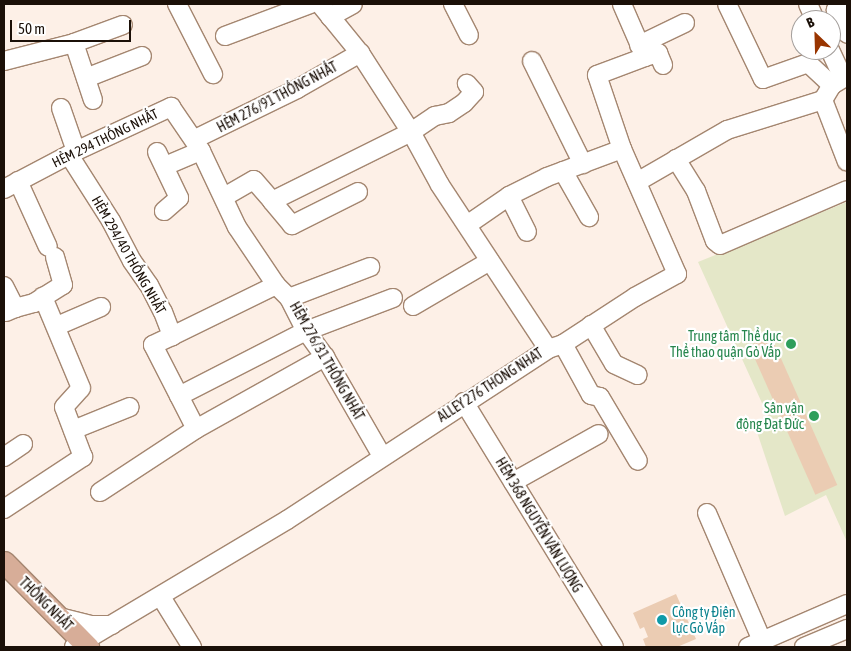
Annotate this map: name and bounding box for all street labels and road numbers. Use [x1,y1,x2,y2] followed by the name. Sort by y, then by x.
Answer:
[214,58,340,136] street label: HẺM 276/91 THỐNG NHẤT
[49,105,161,171] street label: HẺM 294 THỐNG NHẤT
[88,193,170,317] street label: HẺM 294/40 THỐNG NHẤT
[286,299,368,423] street label: HẺM 276/31 THỐNG NHẤT
[434,345,546,425] street label: ALLEY 276 THONG NHAT
[492,454,586,596] street label: HẺM 368 NGUYỄN VĂN LƯỢNG
[16,574,76,634] street label: THỐNG NHẤT

